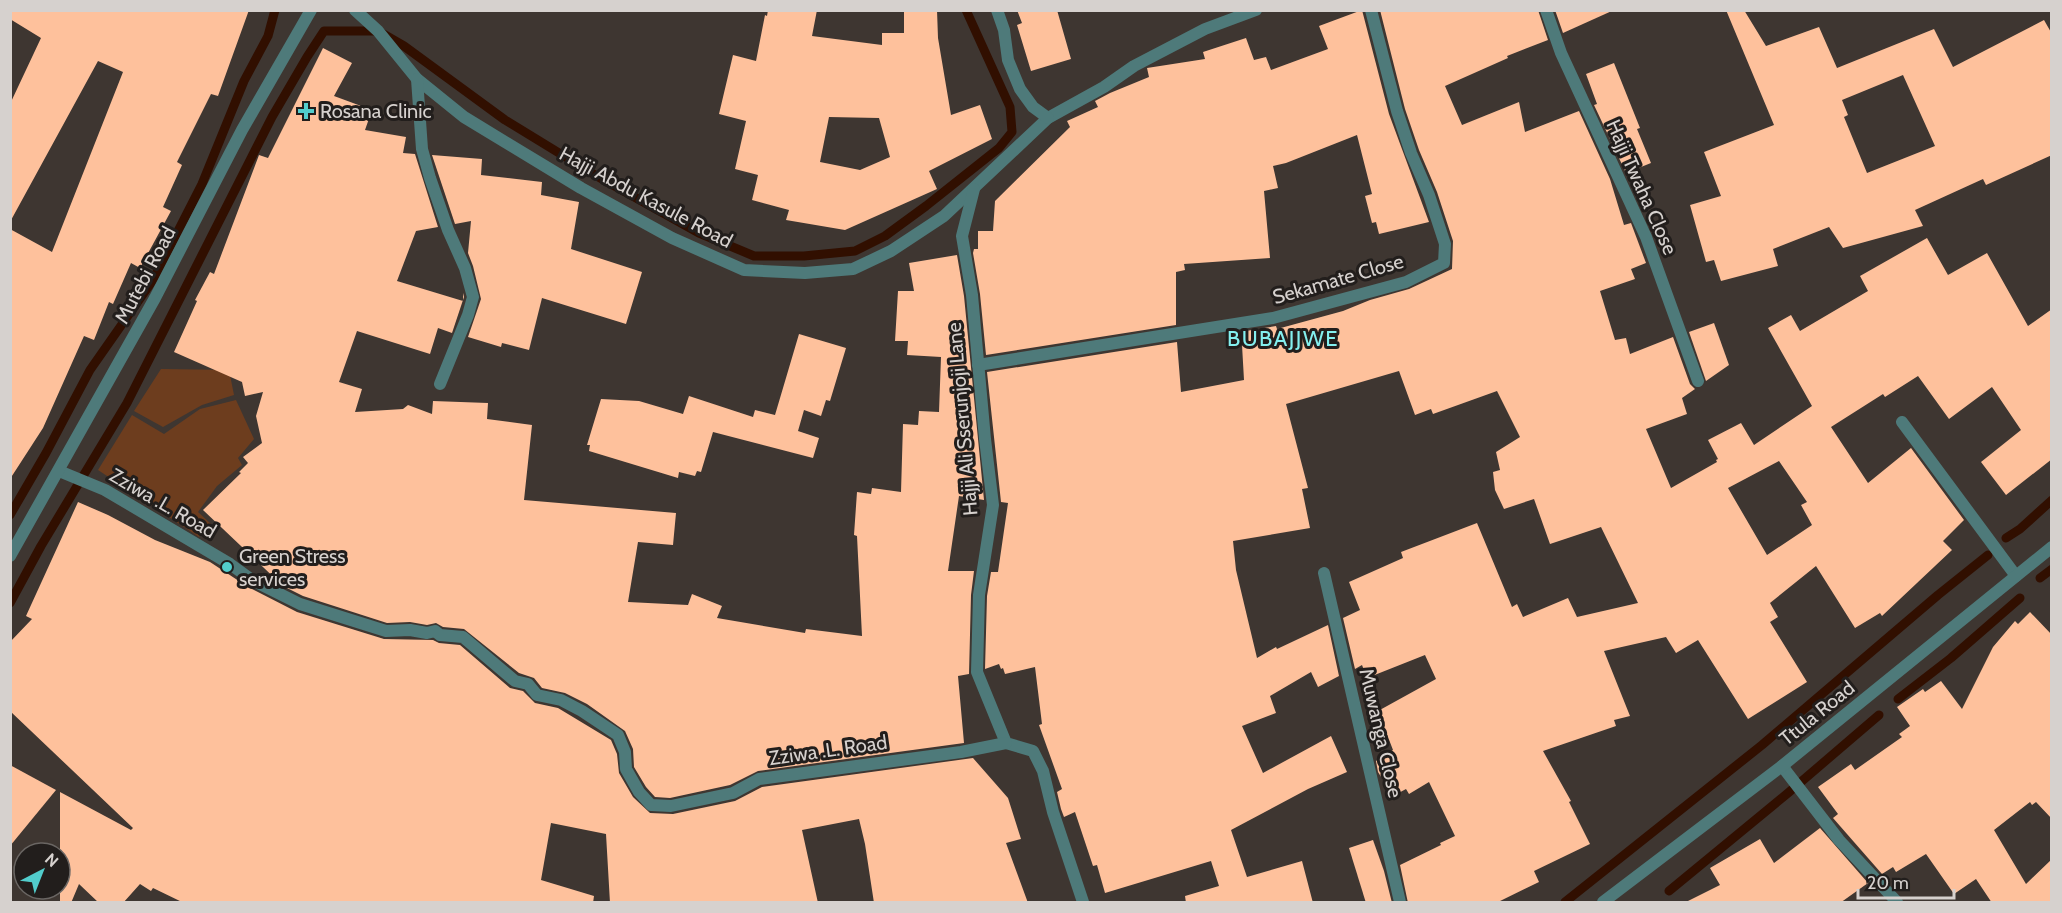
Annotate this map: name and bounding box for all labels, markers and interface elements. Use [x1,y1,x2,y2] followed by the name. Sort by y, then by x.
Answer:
[320,99,432,123] place label: Rosana Clinic
[297,102,315,120] marker: Rosana Clinic
[1601,116,1683,258] street label: Hajji Twaha Close
[555,141,737,253] street label: Hajji Abdu Kasule Road
[109,222,181,328] street label: Mutebi Road
[1270,249,1406,309] street label: Sekamate Close
[942,321,982,517] street label: Hajji Ali Sserunjoji Lane
[1227,325,1339,352] district label: BUBAJJWE
[105,463,221,543] street label: Zziwa .L. Road
[239,544,346,591] place label: Green Stress services
[220,560,234,574] marker: Green Stress services
[1354,666,1408,800] street label: Muwanga Close
[1775,675,1859,751] street label: Ttula Road
[767,730,889,770] street label: Zziwa .L. Road
[12,841,72,901] north arrow
[41,849,62,871] text: N
[1858,862,1954,900] scale bar
[1867,872,1909,894] text: 20 m

